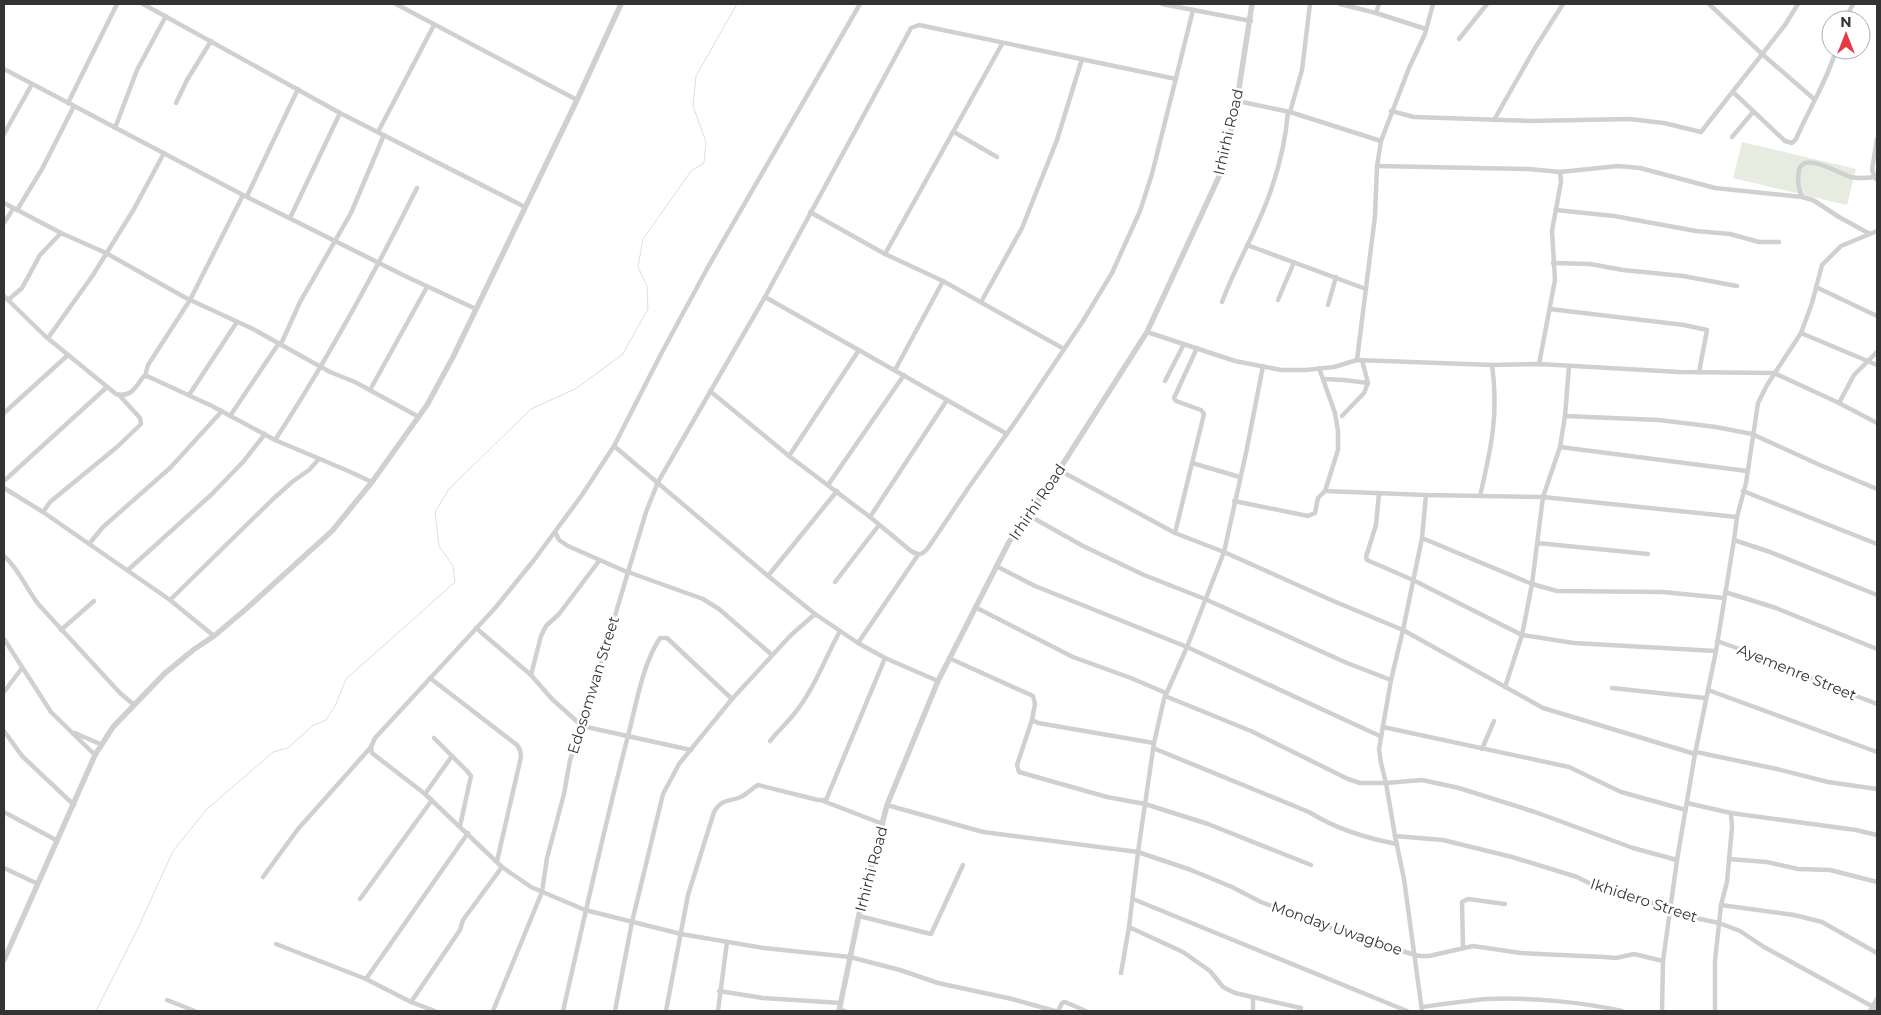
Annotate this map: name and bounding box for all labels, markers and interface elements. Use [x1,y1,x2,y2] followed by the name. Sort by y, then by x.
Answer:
[1821,10,1871,60] north arrow
[1840,13,1852,31] text: N
[1209,87,1247,177] street label: Irhirhi Road
[1005,460,1069,544] street label: Irhirhi Road
[563,614,623,756] street label: Edosomwan Street
[1735,639,1859,705] street label: Ayemenre Street
[850,824,892,914] street label: Irhirhi Road
[1588,874,1700,926] street label: Ikhidero Street
[1269,897,1405,959] street label: Monday Uwagboe

